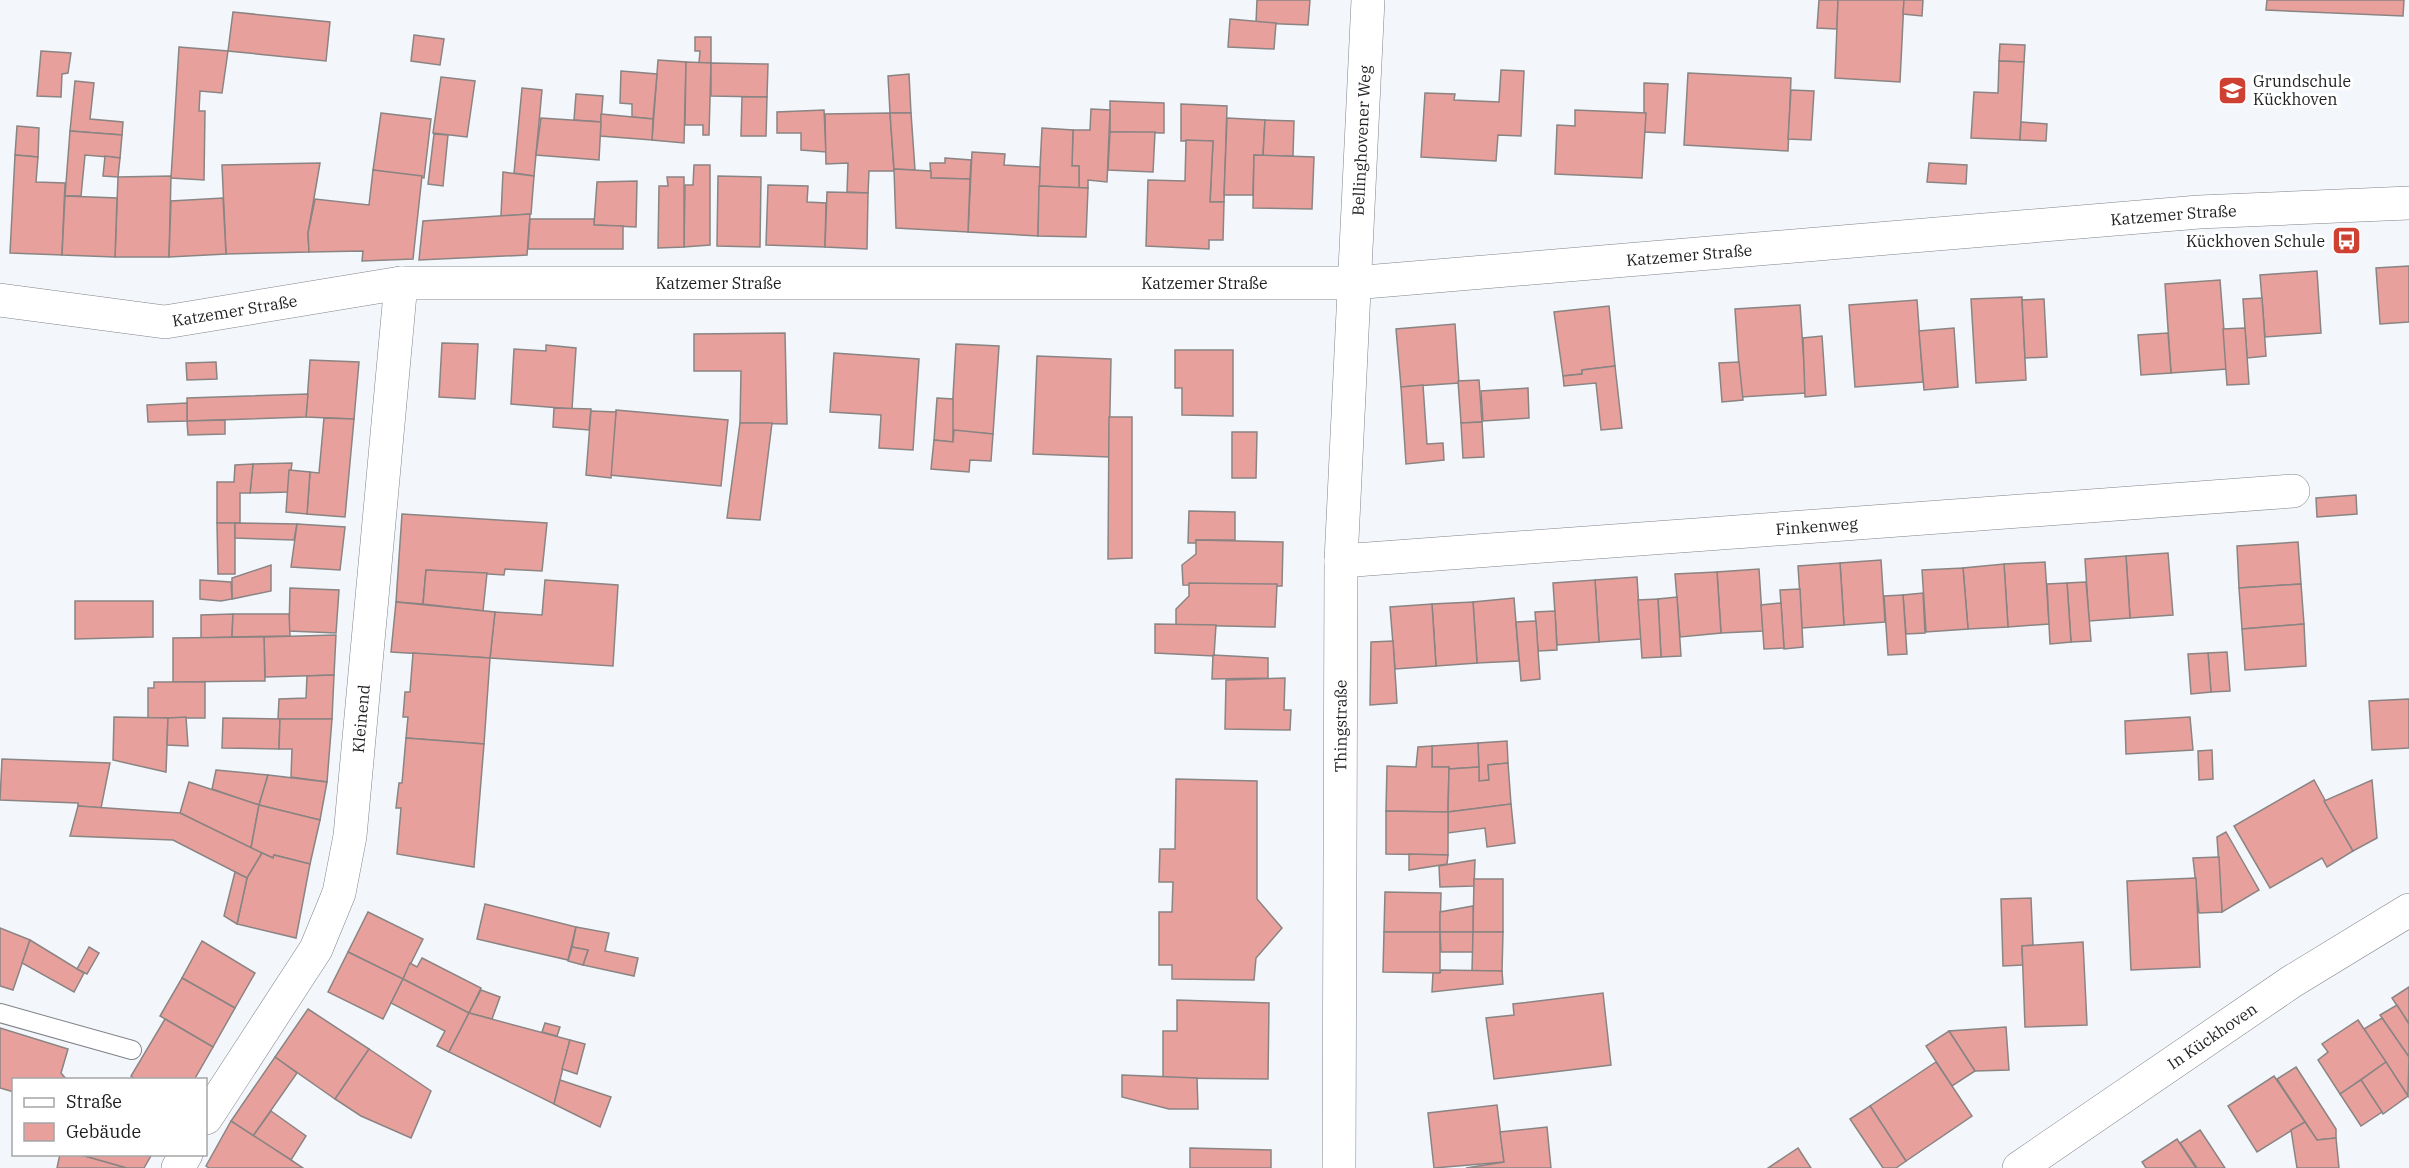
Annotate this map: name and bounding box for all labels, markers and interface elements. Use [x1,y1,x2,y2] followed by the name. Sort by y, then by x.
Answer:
[1348,65,1375,216] street label: Bellinghovener Weg
[2253,71,2351,109] place label: Grundschule Kückhoven
[2216,74,2248,106] school or university icon: Grundschule Kückhoven
[2110,200,2237,229] street label: Katzemer Straße
[2330,225,2362,257] bus stop icon: Kückhoven Schule
[2186,231,2325,251] place label: Kückhoven Schule
[1625,240,1753,270] street label: Katzemer Straße
[655,273,781,293] street label: Katzemer Straße
[1141,273,1267,293] street label: Katzemer Straße
[171,290,299,331] street label: Katzemer Straße
[1775,513,1859,539] street label: Finkenweg
[1330,680,1351,772] street label: Thingstraße
[348,683,374,754] street label: Kleinend
[2164,998,2261,1074] street label: In Kückhoven
[12,1078,207,1156] legend
[66,1090,122,1113] text: Straße
[66,1120,141,1143] text: Gebäude

